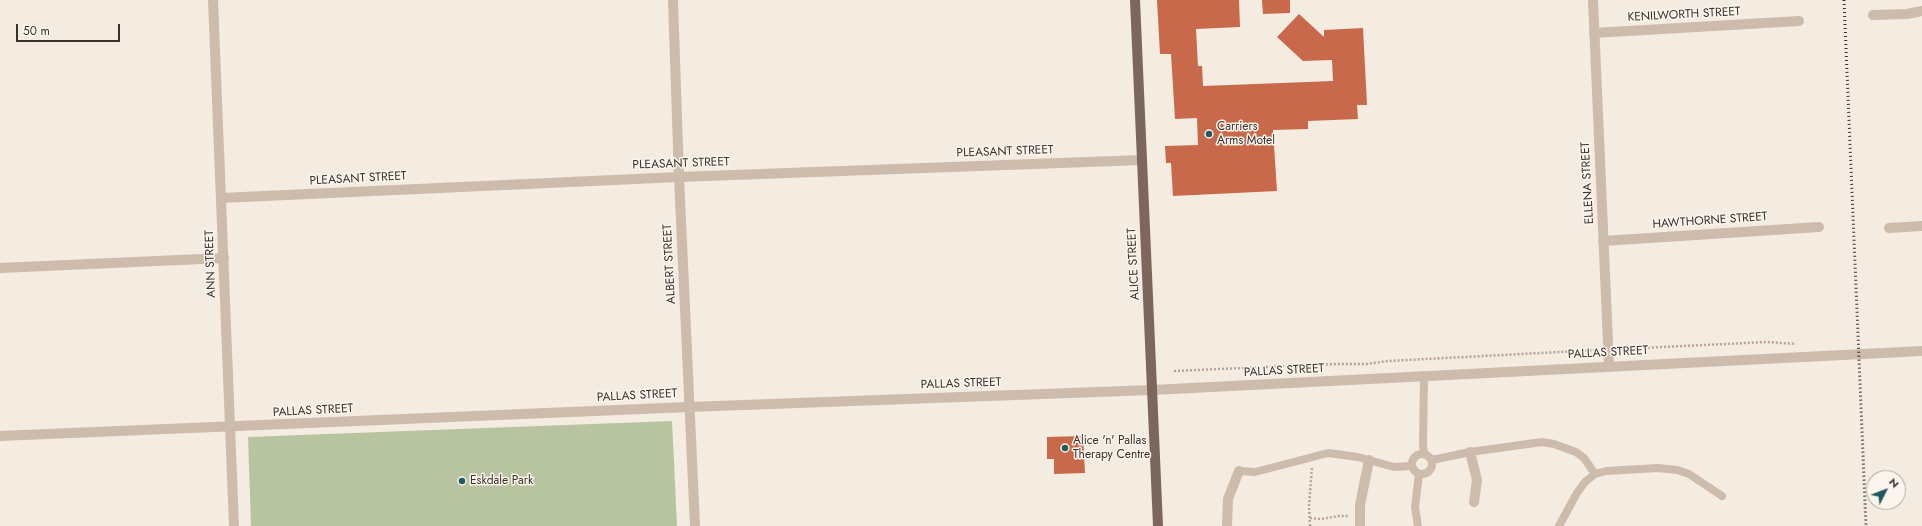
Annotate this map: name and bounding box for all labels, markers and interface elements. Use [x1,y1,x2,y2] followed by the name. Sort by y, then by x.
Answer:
[1627,5,1741,25] street label: KENILWORTH STREET
[18,16,122,42] scale bar
[23,22,50,40] text: 50 m
[1217,120,1275,148] place label: Carriers Arms Motel
[1204,129,1214,139] marker: Carriers Arms Motel
[1579,141,1597,225] street label: ELLENA STREET
[956,143,1054,161] street label: PLEASANT STREET
[632,155,730,173] street label: PLEASANT STREET
[309,169,407,189] street label: PLEASANT STREET
[1652,210,1768,232] street label: HAWTHORNE STREET
[661,224,679,304] street label: ALBERT STREET
[1125,228,1143,300] street label: ALICE STREET
[203,230,219,298] street label: ANN STREET
[1567,344,1649,362] street label: PALLAS STREET
[1243,362,1325,380] street label: PALLAS STREET
[920,375,1002,393] street label: PALLAS STREET
[596,387,678,405] street label: PALLAS STREET
[272,402,354,420] street label: PALLAS STREET
[1073,434,1150,462] place label: Alice 'n' Pallas Therapy Centre
[1060,443,1070,453] marker: Alice 'n' Pallas Therapy Centre
[1866,470,1906,510] north arrow
[470,474,533,488] place label: Eskdale Park
[1885,474,1903,491] text: N
[457,476,467,486] marker: Eskdale Park

